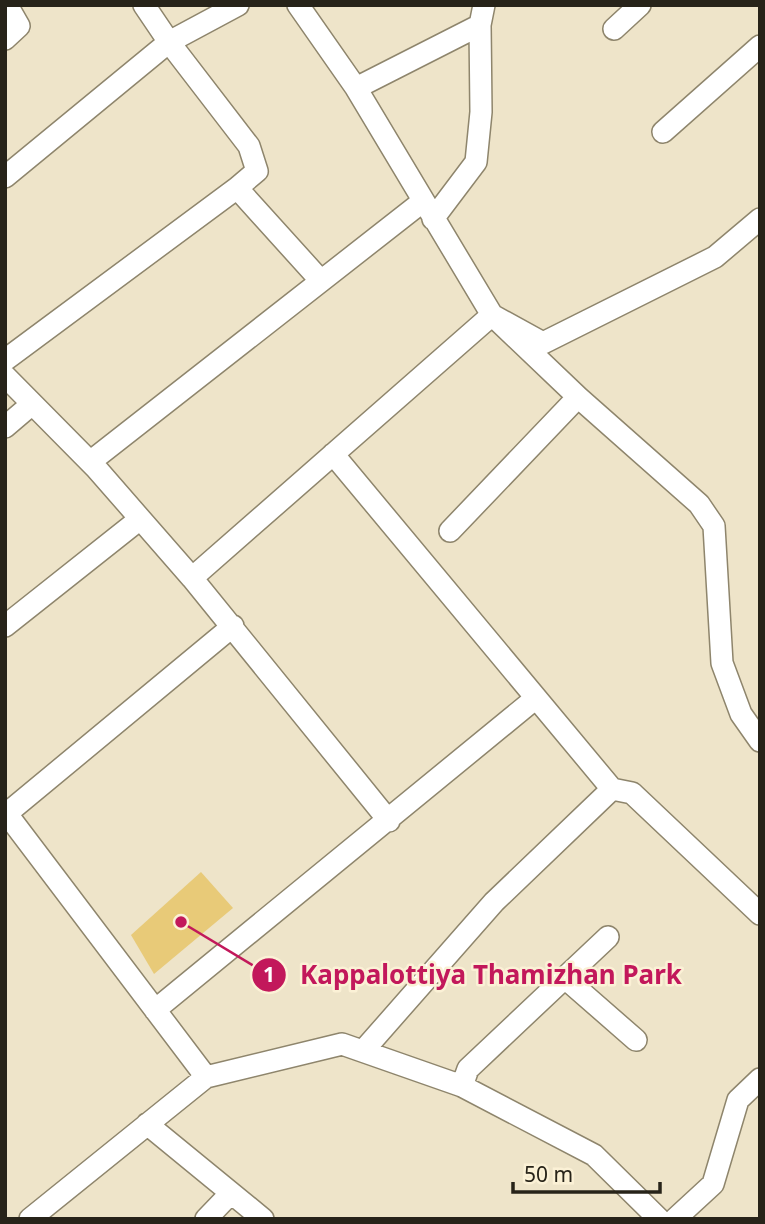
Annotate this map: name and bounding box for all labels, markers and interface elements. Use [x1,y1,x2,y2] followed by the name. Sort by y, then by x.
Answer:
[251,952,696,999] callout: Kappalottiya Thamizhan Park
[300,956,683,992] text: Kappalottiya Thamizhan Park
[263,960,275,988] text: 1
[513,1150,660,1194] scale bar
[524,1160,573,1188] text: 50 m

